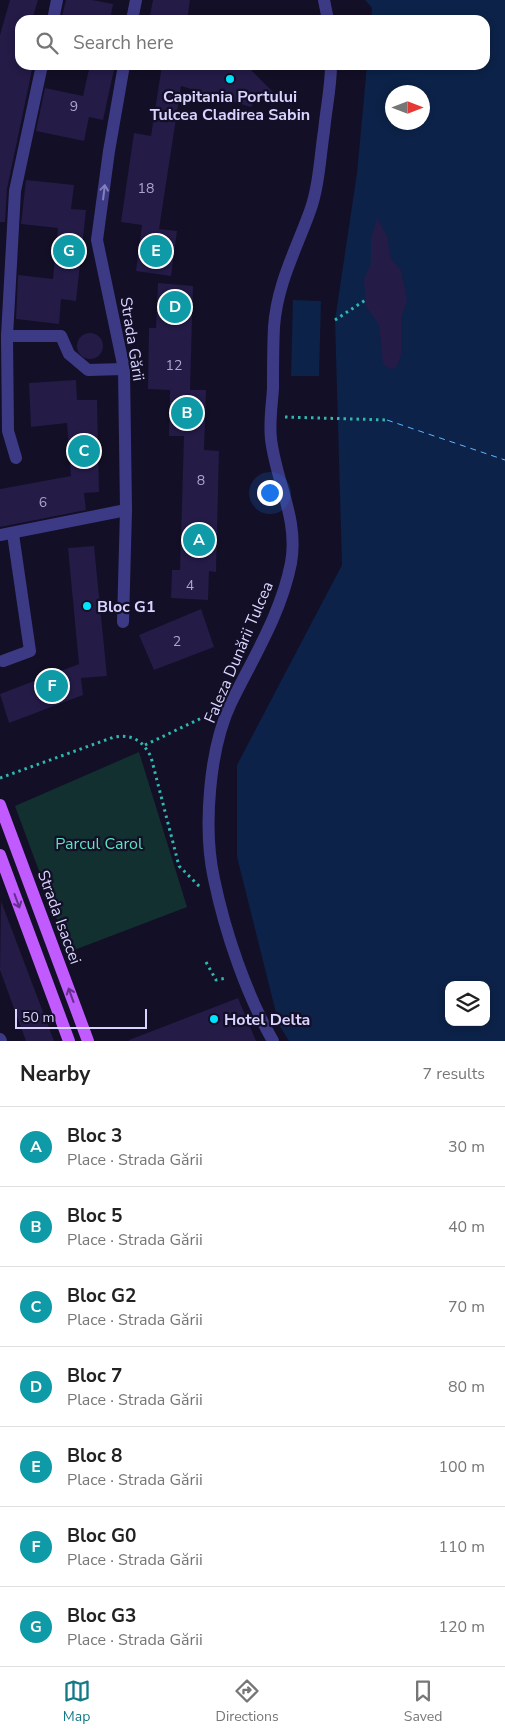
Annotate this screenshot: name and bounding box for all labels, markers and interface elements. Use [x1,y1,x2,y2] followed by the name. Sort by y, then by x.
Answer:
[15,15,490,70] search box
[33,29,61,57] icon: search
[73,30,174,56] text: Search here
[224,73,236,85] marker: Capitania Portului Tulcea Cladirea Sabin
[385,85,430,130] north arrow
[150,86,310,126] place label: Capitania Portului Tulcea Cladirea Sabin
[70,97,78,116] house number: 9
[138,179,154,198] house number: 18
[99,184,109,200] one-way arrow
[53,232,85,270] pin: G
[140,232,172,270] pin: E
[159,288,191,326] pin: D
[115,296,150,383] street label: Strada Gării
[166,356,182,375] house number: 12
[171,394,203,432] pin: B
[68,432,100,470] pin: C
[197,471,205,490] house number: 8
[257,480,283,506] your location
[39,493,47,512] house number: 6
[183,521,215,559] pin: A
[186,576,194,595] house number: 4
[199,578,279,727] street label: Faleza Dunării Tulcea
[97,596,156,618] place label: Bloc G1
[81,600,93,612] marker: Bloc G1
[173,632,181,651] house number: 2
[36,667,68,705] pin: F
[55,833,143,855] park label: Parcul Carol
[32,867,86,967] street label: Strada Isaccei
[13,893,22,909] one-way arrow
[445,981,490,1026] map controls
[445,981,490,1026] button: layers
[66,988,75,1004] one-way arrow
[15,1006,148,1029] scale bar
[22,1008,54,1027] text: 50 m
[224,1009,310,1031] place label: Hotel Delta
[208,1013,220,1025] marker: Hotel Delta
[20,1060,90,1088] text: Nearby
[423,1063,485,1085] text: 7 results
[67,1123,122,1149] text: Bloc 3
[30,1136,42,1158] text: A
[448,1136,485,1158] text: 30 m
[67,1149,203,1171] text: Place · Strada Gării
[67,1203,122,1229] text: Bloc 5
[30,1216,42,1238] text: B
[448,1216,485,1238] text: 40 m
[67,1229,203,1251] text: Place · Strada Gării
[67,1283,136,1309] text: Bloc G2
[31,1296,41,1318] text: C
[448,1296,485,1318] text: 70 m
[67,1309,203,1331] text: Place · Strada Gării
[67,1363,122,1389] text: Bloc 7
[30,1376,42,1398] text: D
[448,1376,485,1398] text: 80 m
[67,1389,203,1411] text: Place · Strada Gării
[67,1443,122,1469] text: Bloc 8
[31,1456,41,1478] text: E
[438,1456,485,1478] text: 100 m
[67,1469,203,1491] text: Place · Strada Gării
[67,1523,136,1549] text: Bloc G0
[32,1536,41,1558] text: F
[438,1536,485,1558] text: 110 m
[67,1549,203,1571] text: Place · Strada Gării
[67,1603,136,1629] text: Bloc G3
[30,1616,42,1638] text: G
[438,1616,485,1638] text: 120 m
[67,1629,203,1651] text: Place · Strada Gării
[63,1677,91,1726] tab: Map
[216,1677,279,1726] tab: Directions
[404,1677,442,1726] tab: Saved

